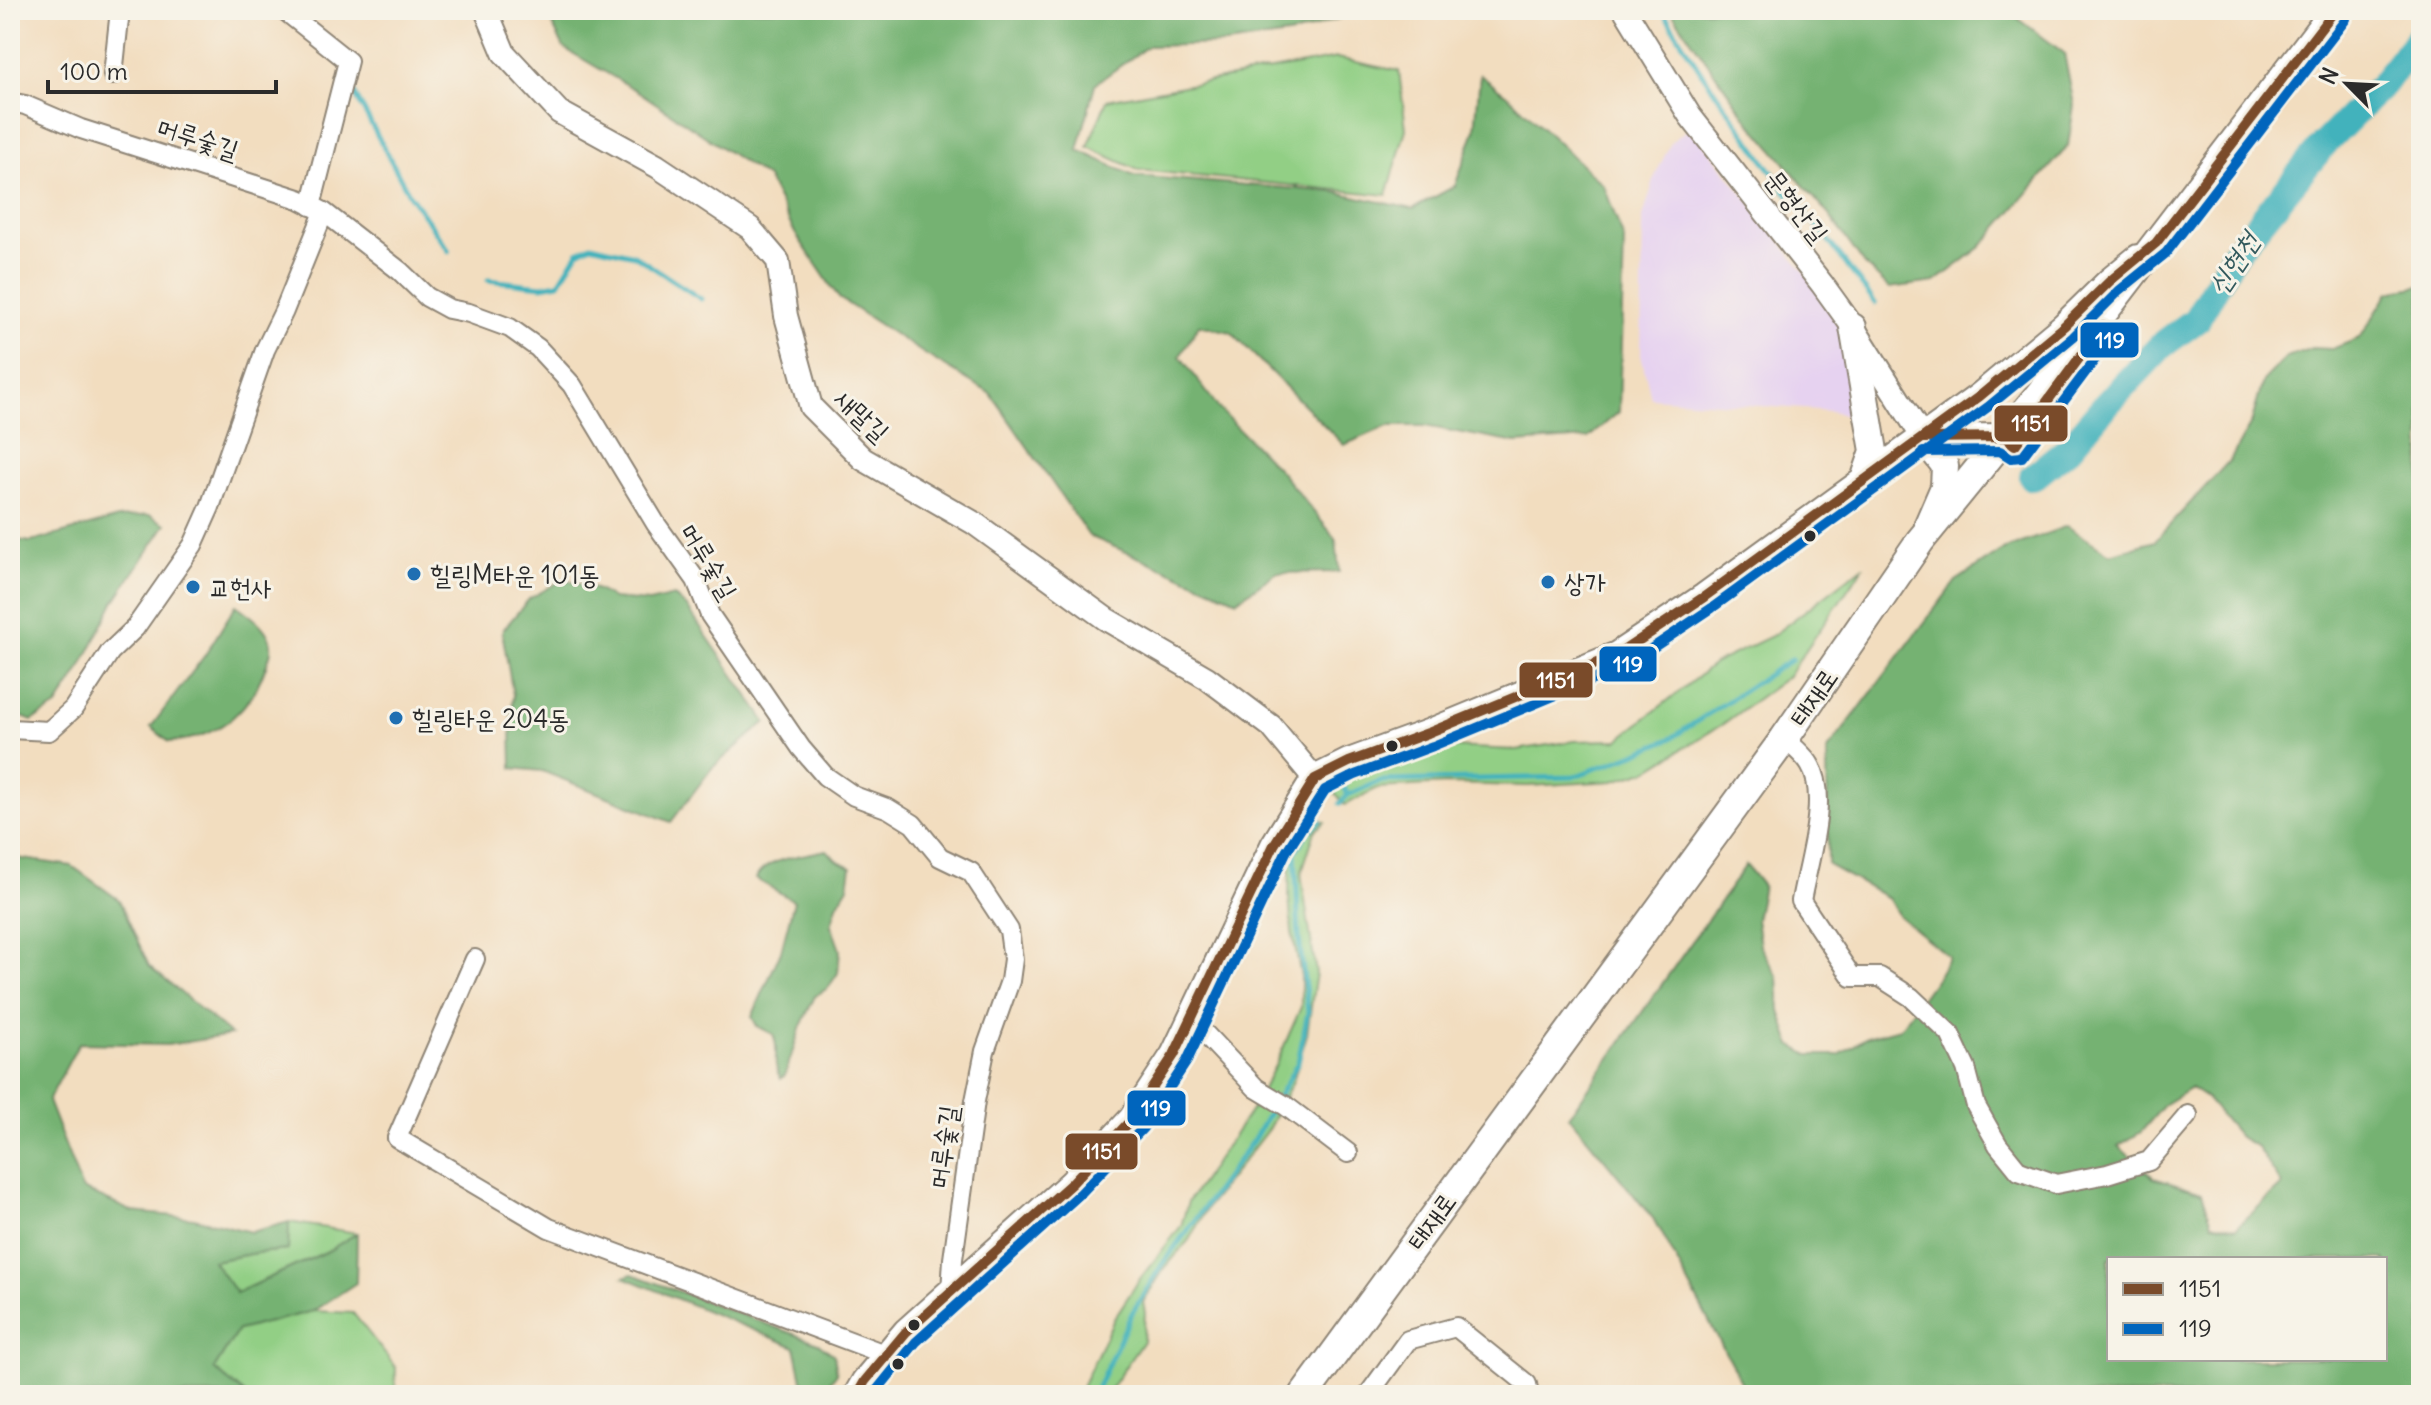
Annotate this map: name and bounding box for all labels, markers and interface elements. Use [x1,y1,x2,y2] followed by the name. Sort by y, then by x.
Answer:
[48,44,276,94] scale bar
[2307,44,2387,124] north arrow
[60,56,128,86] text: 100 m
[2313,63,2345,89] text: N
[153,109,243,167] street label: 머루숯길
[1758,163,1836,249] street label: 문형산길
[2199,223,2268,301] water label: 신현천
[2079,321,2140,359] line badge: 119
[2095,326,2125,354] text: 119
[828,382,896,449] street label: 새말길
[1993,404,2069,443] line badge: 1151
[2012,409,2050,437] text: 1151
[673,517,745,605] street label: 머루숯길
[1802,528,1818,544] unlabelled marker
[430,558,600,591] place label: 힐링M타운 101동
[405,565,423,583] marker: 힐링M타운 101동
[1564,566,1606,599] place label: 상가
[209,571,272,604] place label: 교헌사
[1539,573,1557,591] marker: 상가
[184,578,202,596] marker: 교헌사
[1598,645,1658,683] line badge: 119
[1613,650,1643,678] text: 119
[1518,661,1594,699] line badge: 1151
[1781,662,1845,732] street label: 태재로
[1537,666,1575,694] text: 1151
[412,702,569,735] place label: 힐링타운 204동
[387,709,405,727] marker: 힐링타운 204동
[1384,738,1400,754] unlabelled marker
[1126,1089,1187,1127] line badge: 119
[1141,1094,1171,1122] text: 119
[921,1103,965,1191] street label: 머루숯길
[1064,1132,1139,1171] line badge: 1151
[1083,1137,1121,1165] text: 1151
[1399,1186,1463,1256] street label: 태재로
[2107,1257,2387,1361] legend
[2179,1273,2221,1303] text: 1151
[2179,1313,2212,1343] text: 119
[906,1317,922,1333] unlabelled marker
[890,1356,906,1372] unlabelled marker

